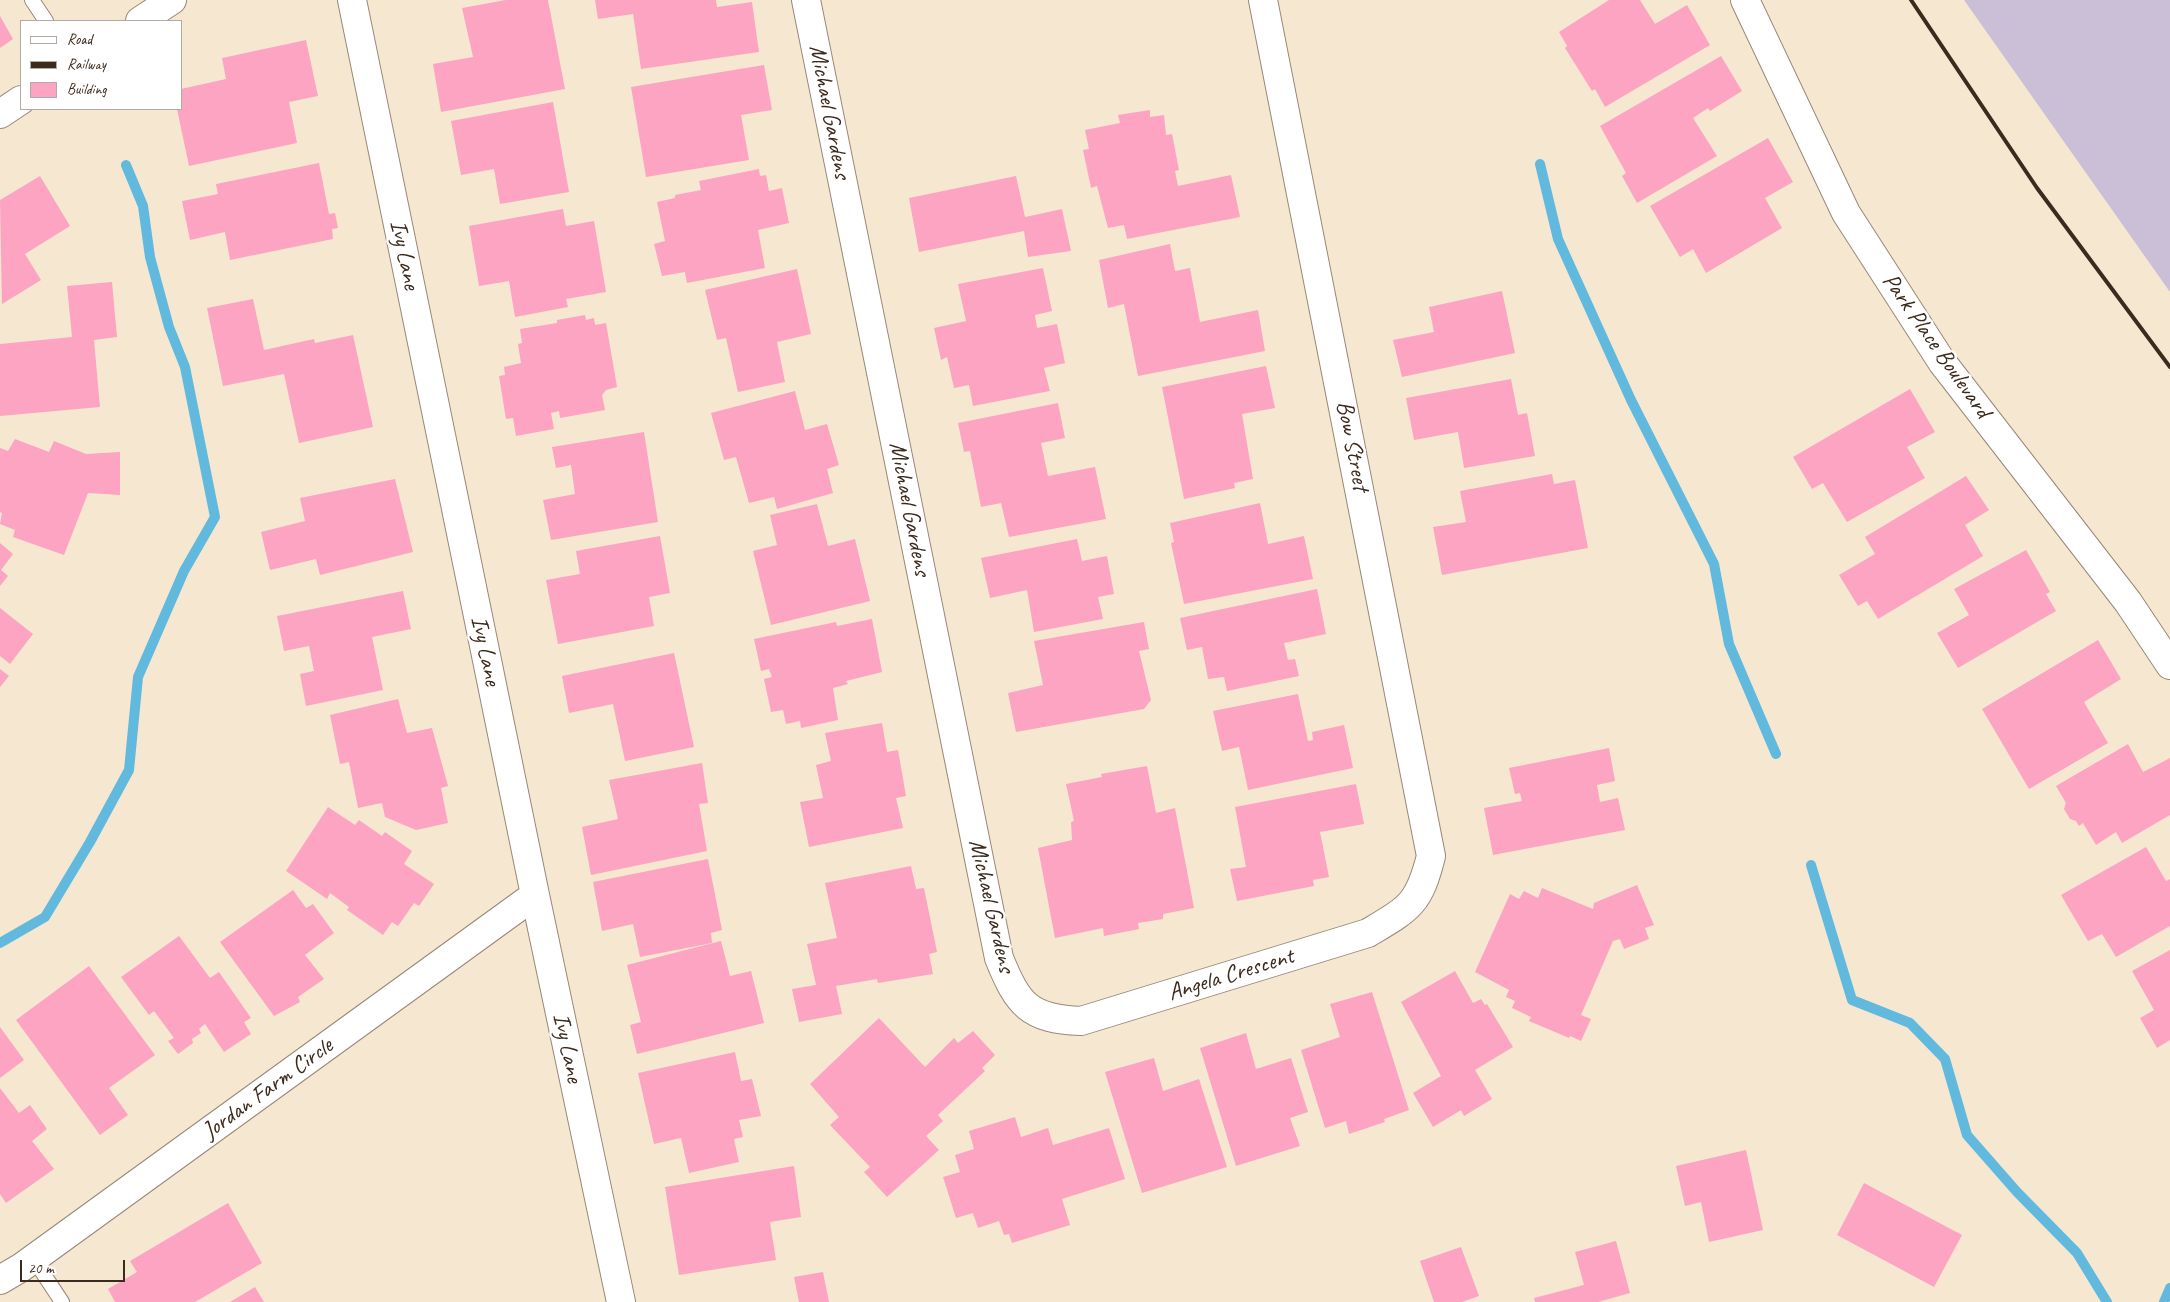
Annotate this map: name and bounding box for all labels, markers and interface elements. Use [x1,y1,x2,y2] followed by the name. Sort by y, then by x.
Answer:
[20,20,182,110] legend
[67,30,92,49] text: Road
[802,43,856,181] street label: Michael Gardens
[67,55,106,74] text: Railway
[67,80,106,99] text: Building
[383,218,425,292] street label: Ivy Lane
[1875,268,1997,424] street label: Park Place Boulevard
[1329,398,1375,494] street label: Bow Street
[882,440,936,578] street label: Michael Gardens
[464,614,506,688] street label: Ivy Lane
[962,837,1020,975] street label: Michael Gardens
[1165,942,1297,1008] street label: Angela Crescent
[546,1011,588,1085] street label: Ivy Lane
[197,1032,339,1146] street label: Jordan Farm Circle
[22,1250,128,1282] scale bar
[28,1259,54,1278] text: 20 m

